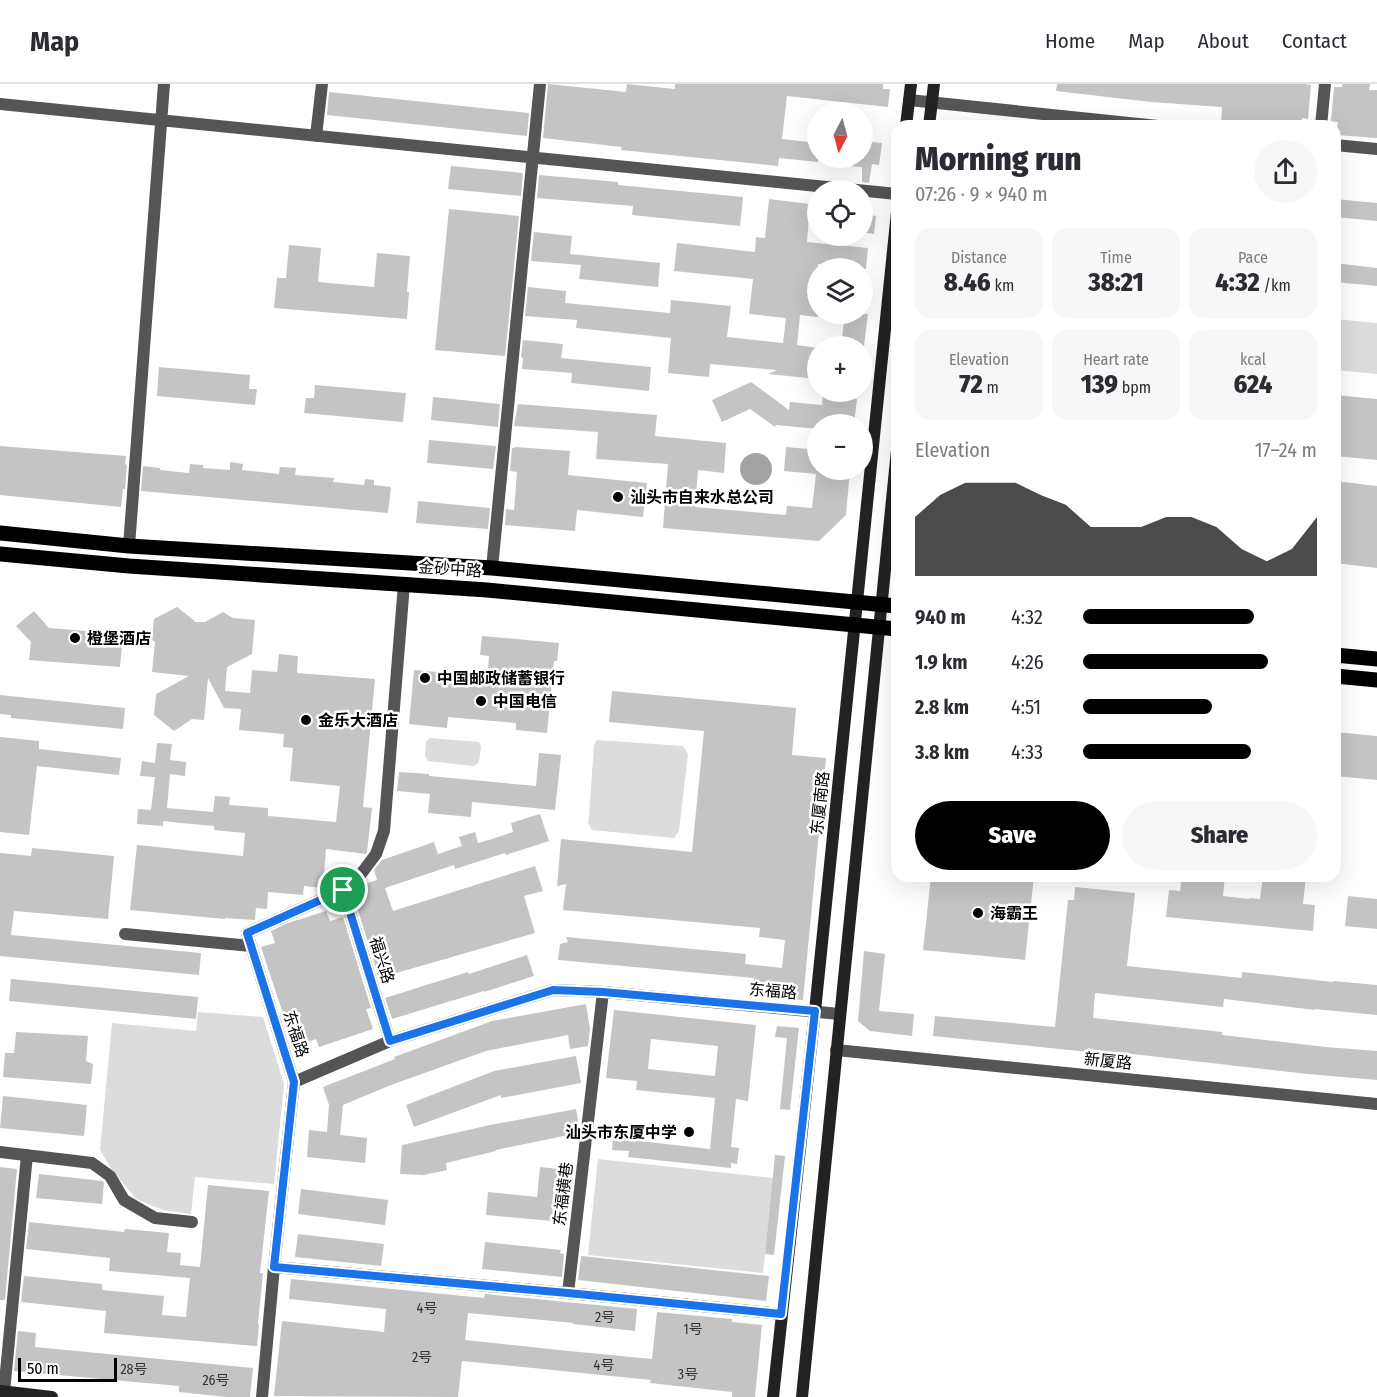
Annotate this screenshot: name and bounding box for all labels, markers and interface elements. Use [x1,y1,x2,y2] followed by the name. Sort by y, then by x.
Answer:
[30,25,79,58] text: Map
[1045,28,1095,54] text: Home
[1128,28,1165,54] text: Map
[1198,28,1249,54] text: About
[1282,28,1347,54] text: Contact
[807,102,873,168] north arrow
[807,102,873,480] map controls
[915,139,1082,179] text: Morning run
[1254,140,1317,203] button: share
[807,180,873,246] button: locate
[915,182,1048,206] text: 07:26 · 9 × 940 m
[951,248,1007,267] text: Distance
[1100,248,1132,267] text: Time
[1238,248,1268,267] text: Pace
[807,258,873,324] button: layers
[944,267,991,298] text: 8.46
[1088,267,1144,298] text: 38:21
[1215,267,1260,298] text: 4:32
[991,276,1014,295] text: km
[1260,276,1291,295] text: /km
[807,336,873,402] button: +
[949,350,1009,369] text: Elevation
[1083,350,1149,369] text: Heart rate
[1240,350,1266,369] text: kcal
[959,369,983,400] text: 72
[1081,369,1118,400] text: 139
[1234,369,1272,400] text: 624
[983,378,999,397] text: m
[1118,378,1151,397] text: bpm
[807,414,873,480] button: −
[915,438,990,462] text: Elevation
[1255,438,1317,462] text: 17–24 m
[630,488,774,507] place label: 汕头市自来水总公司
[611,490,625,504] marker: 汕头市自来水总公司
[417,557,483,581] street label: 金砂中路
[915,605,966,629] text: 940 m
[1011,605,1043,629] text: 4:32
[87,629,151,648] place label: 橙堡酒店
[68,631,82,645] marker: 橙堡酒店
[915,650,968,674] text: 1.9 km
[1011,650,1044,674] text: 4:26
[437,669,565,688] place label: 中国邮政储蓄银行
[418,671,432,685] marker: 中国邮政储蓄银行
[493,692,557,711] place label: 中国电信
[474,694,488,708] marker: 中国电信
[915,695,969,719] text: 2.8 km
[1011,695,1041,719] text: 4:51
[318,711,398,730] place label: 金乐大酒店
[299,713,313,727] marker: 金乐大酒店
[915,740,969,764] text: 3.8 km
[1011,740,1043,764] text: 4:33
[807,770,833,836] street label: 东厦南路
[915,801,1110,870] button: Save
[1122,801,1317,870] button: Share
[317,864,368,915] pin
[326,873,359,906] icon: arrive
[990,904,1038,923] place label: 海霸王
[971,906,985,920] marker: 海霸王
[366,934,398,986] street label: 福兴路
[748,979,798,1003] street label: 东福路
[280,1008,312,1060] street label: 东福路
[1083,1049,1133,1073] street label: 新厦路
[565,1123,677,1142] place label: 汕头市东厦中学
[682,1125,696,1139] marker: 汕头市东厦中学
[550,1161,576,1227] street label: 东福横巷
[417,1300,437,1317] house number: 4号
[595,1309,615,1326] house number: 2号
[683,1321,703,1338] house number: 1号
[412,1349,432,1366] house number: 2号
[18,1355,117,1382] scale bar
[594,1357,614,1374] house number: 4号
[27,1359,59,1378] text: 50 m
[120,1361,148,1378] house number: 28号
[678,1366,698,1383] house number: 3号
[202,1372,230,1389] house number: 26号

